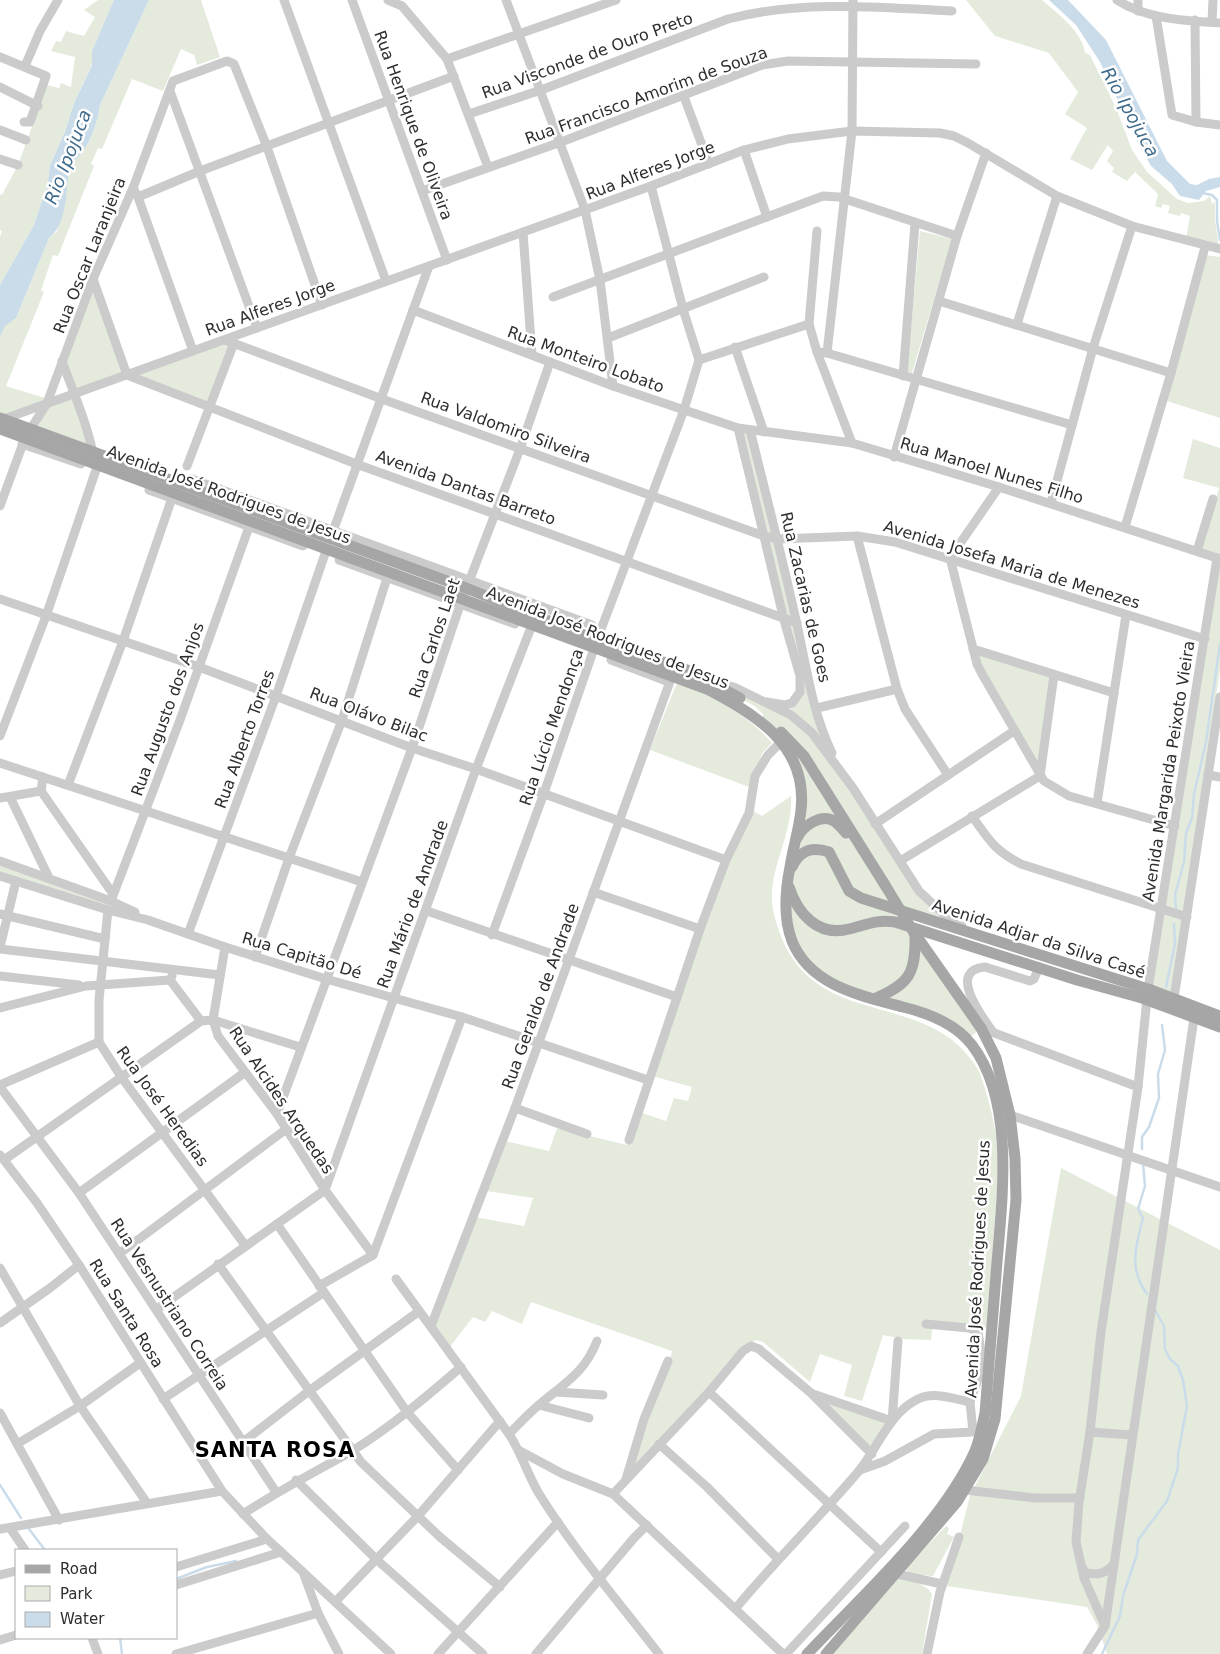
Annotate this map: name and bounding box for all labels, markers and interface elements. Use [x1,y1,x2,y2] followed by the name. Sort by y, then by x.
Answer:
[479,8,695,103] street label: Rua Visconde de Ouro Preto
[370,28,457,223] street label: Rua Henrique de Oliveira
[522,43,770,148] street label: Rua Francisco Amorim de Souza
[1097,63,1164,160] water label: Rio Ipojuca
[40,107,95,207] water label: Rio Ipojuca
[583,137,717,204] street label: Rua Alferes Jorge
[49,174,130,336] street label: Rua Oscar Laranjeira
[203,275,338,340] street label: Rua Alferes Jorge
[505,322,667,397] street label: Rua Monteiro Lobato
[418,388,593,467] street label: Rua Valdomiro Silveira
[898,434,1086,507] street label: Rua Manoel Nunes Filho
[104,441,353,548] street label: Avenida José Rodrigues de Jesus
[373,446,558,529] street label: Avenida Dantas Barreto
[777,510,834,684] street label: Rua Zacarias de Goes
[881,516,1142,613] street label: Avenida Josefa Maria de Menezes
[405,576,464,701] street label: Rua Carlos Laet
[484,582,732,693] street label: Avenida José Rodrigues de Jesus
[127,620,208,799] street label: Rua Augusto dos Anjos
[1138,639,1199,903] street label: Avenida Margarida Peixoto Vieira
[516,646,587,808] street label: Rua Lúcio Mendonça
[211,667,278,811] street label: Rua Alberto Torres
[307,683,431,746] street label: Rua Olávo Bilac
[373,817,452,991] street label: Rua Mário de Andrade
[930,895,1148,982] street label: Avenida Adjar da Silva Casé
[498,901,583,1092] street label: Rua Geraldo de Andrade
[240,928,364,983] street label: Rua Capitão Dé
[225,1023,338,1177] street label: Rua Alcides Arquedas
[113,1043,213,1170] street label: Rua José Heredias
[961,1140,994,1398] street label: Avenida José Rodrigues de Jesus
[107,1215,232,1394] street label: Rua Vesnustriano Correia
[85,1255,168,1371] street label: Rua Santa Rosa
[195,1438,355,1462] district label: SANTA ROSA
[15,1549,178,1639] legend
[60,1560,98,1578] text: Road
[60,1585,93,1603] text: Park
[60,1610,105,1628] text: Water

